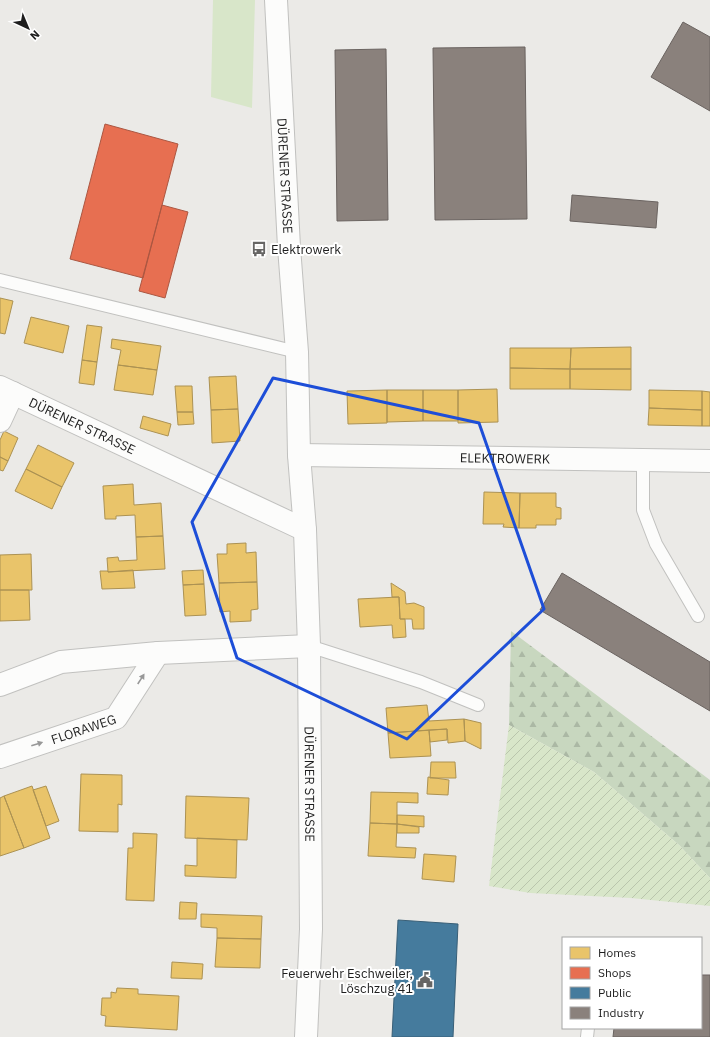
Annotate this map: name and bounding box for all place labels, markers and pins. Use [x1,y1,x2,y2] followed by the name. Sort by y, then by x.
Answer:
[250,240,268,258] bus stop icon: Elektrowerk
[271,241,341,258] place label: Elektrowerk
[281,965,413,997] place label: Feuerwehr Eschweiler, Löschzug 41
[416,971,434,989] public building icon: Feuerwehr Eschweiler, Löschzug 41

